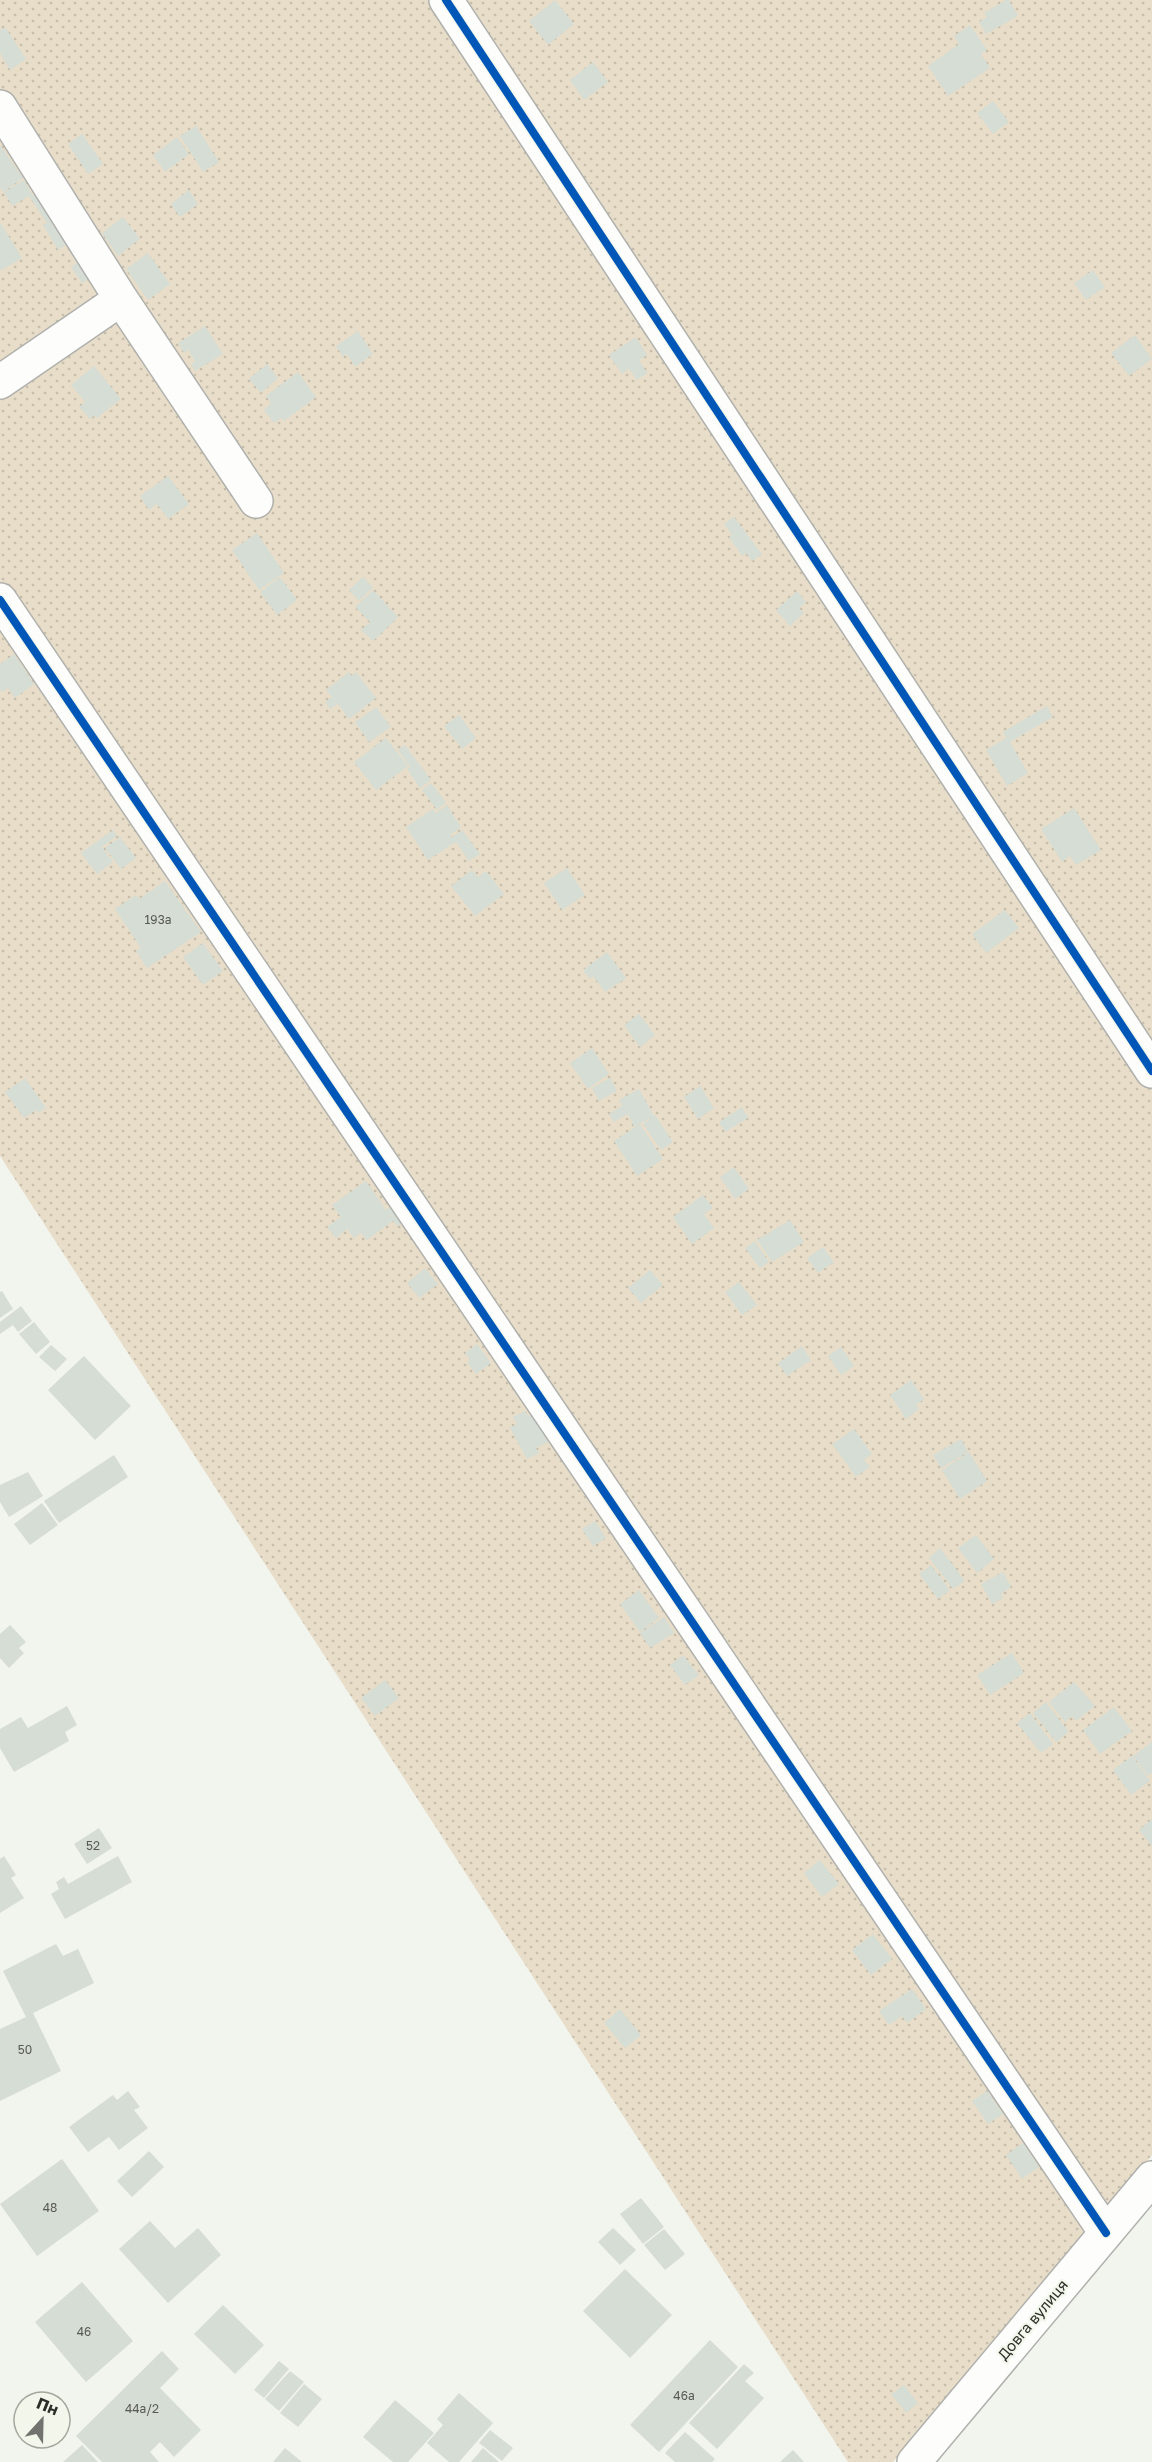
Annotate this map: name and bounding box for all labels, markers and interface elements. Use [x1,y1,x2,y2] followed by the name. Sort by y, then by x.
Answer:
[145,912,171,927] house number: 193а
[86,1838,100,1853] house number: 52
[18,2042,32,2057] house number: 50
[43,2200,57,2215] house number: 48
[993,2276,1071,2363] street label: Довга вулиця
[77,2324,91,2339] house number: 46
[673,2388,695,2403] house number: 46а
[12,2390,72,2450] north arrow
[34,2393,61,2419] text: Пн
[125,2401,159,2416] house number: 44а/2

